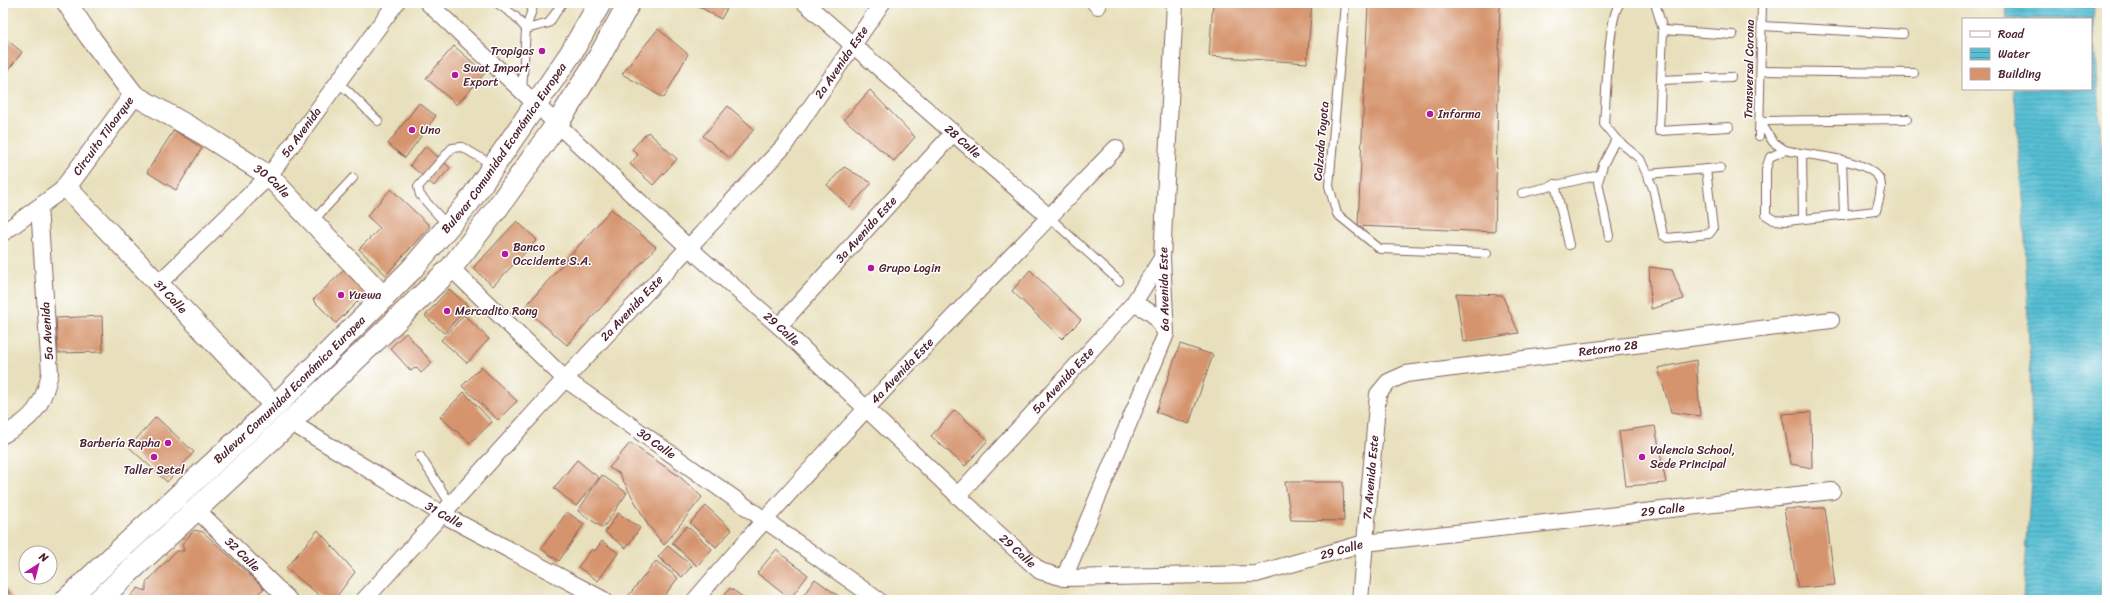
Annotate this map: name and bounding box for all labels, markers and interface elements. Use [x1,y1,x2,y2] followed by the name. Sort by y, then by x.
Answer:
[1962,18,2092,90] legend
[1737,19,1761,119] street label: Transversal Corona
[808,21,874,103] street label: 2a Avenida Este
[1998,23,2025,45] text: Road
[490,40,534,62] place label: Tropigas
[1998,43,2031,65] text: Water
[537,46,547,56] marker: Tropigas
[435,57,573,239] street label: Bulevar Comunidad Económica Europea
[463,57,531,93] place label: Swat Import Export
[1998,63,2041,85] text: Building
[450,70,460,80] marker: Swat Import Export
[67,91,140,180] street label: Circuito Tiloarque
[1307,100,1335,182] street label: Calzada Toyota
[275,102,327,162] street label: 5a Avenida
[1437,103,1482,125] place label: Infarma
[1425,109,1435,119] marker: Infarma
[420,119,441,141] place label: Uno
[939,119,987,164] street label: 28 Calle
[407,125,417,135] marker: Uno
[249,158,296,204] street label: 30 Calle
[830,191,902,268] street label: 3a Avenida Este
[513,236,592,272] place label: Banco Occidente S.A.
[1152,247,1176,331] street label: 6a Avenida Este
[500,249,510,259] marker: Banco Occidente S.A.
[879,257,941,279] place label: Grupo Login
[866,263,876,273] marker: Grupo Login
[595,270,669,346] street label: 2a Avenida Este
[148,274,193,319] street label: 31 Calle
[349,284,381,306] place label: Yuewa
[336,290,346,300] marker: Yuewa
[455,300,538,322] place label: Mercadito Rong
[34,301,60,361] street label: 5a Avenida
[442,306,452,316] marker: Mercadito Rong
[758,306,805,352] street label: 29 Calle
[208,309,372,469] street label: Bulevar Comunidad Económica Europea
[865,332,939,409] street label: 4a Avenida Este
[1577,334,1639,363] street label: Retorno 28
[1026,341,1100,419] street label: 5a Avenida Este
[632,422,681,465] street label: 30 Calle
[80,432,161,454] place label: Barbería Rapha
[1356,434,1385,521] street label: 7a Avenida Este
[163,438,173,448] marker: Barbería Rapha
[1650,439,1735,475] place label: Valencia School, Sede Principal
[149,452,159,462] marker: Taller Setel
[1637,452,1647,462] marker: Valencia School, Sede Principal
[124,459,185,481] place label: Taller Setel
[421,495,468,535] street label: 31 Calle
[1640,496,1686,523] street label: 29 Calle
[994,528,1041,574] street label: 29 Calle
[219,531,266,577] street label: 32 Calle
[1317,533,1366,566] street label: 29 Calle
[18,545,58,585] north arrow
[34,547,53,567] text: N

